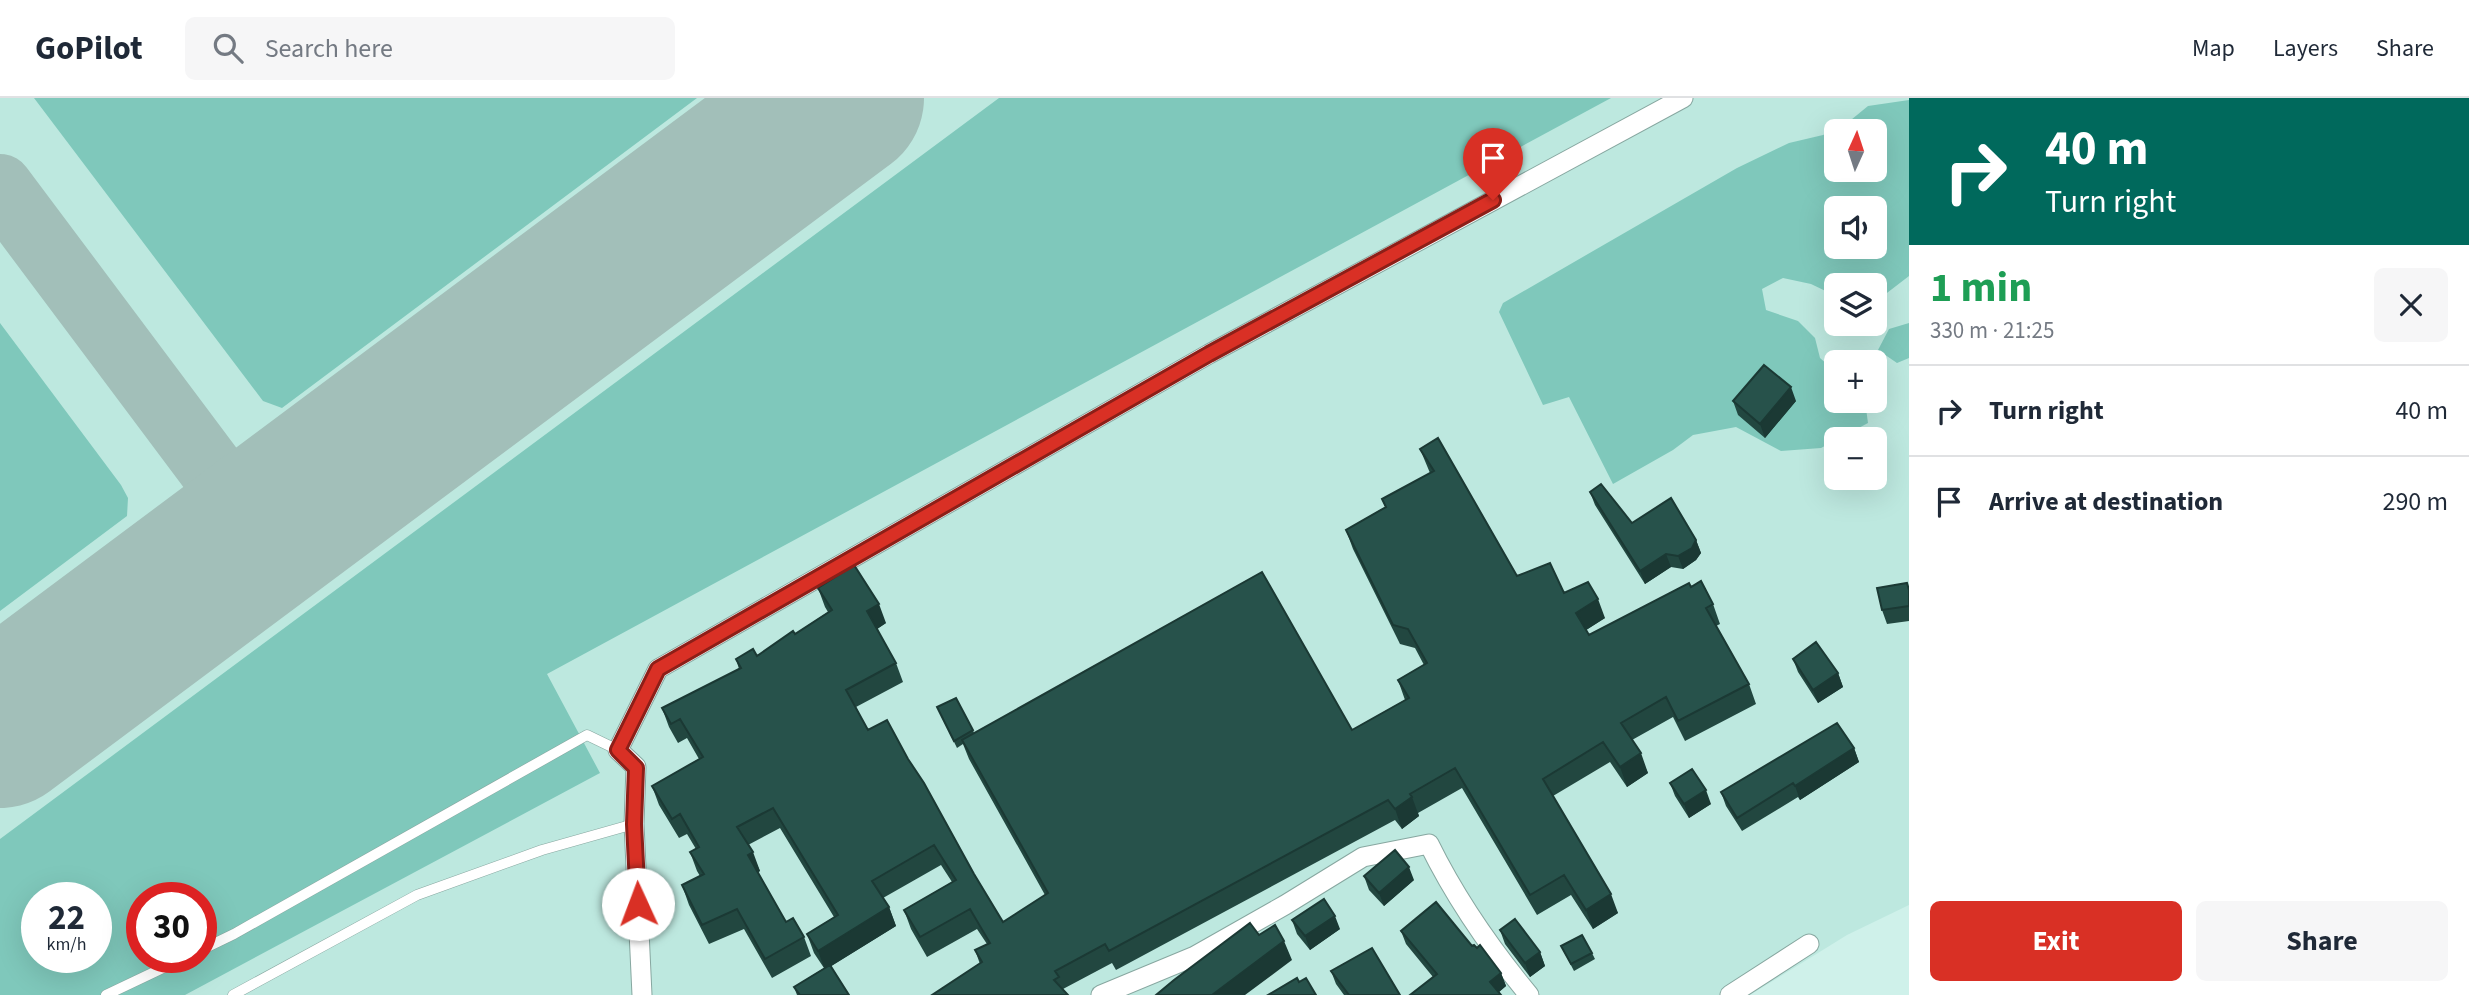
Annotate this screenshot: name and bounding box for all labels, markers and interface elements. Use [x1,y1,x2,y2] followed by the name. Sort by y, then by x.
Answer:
[185,17,675,80] search box
[35,25,143,72] text: GoPilot
[209,29,247,67] icon: search
[265,30,393,67] text: Search here
[2192,31,2235,66] text: Map
[2273,31,2338,66] text: Layers
[2376,31,2434,66] text: Share
[2045,114,2149,184] text: 40 m
[1824,119,1886,182] north arrow
[1824,119,1887,490] map controls
[1930,126,2021,217] icon: right
[1463,128,1523,200] pin
[1474,139,1512,177] icon: arrive
[2045,179,2176,225] text: Turn right
[1824,196,1887,259] button: sound
[1930,258,2032,318] text: 1 min
[2374,268,2448,342] button: close
[1824,273,1887,336] button: layers
[1930,314,2054,347] text: 330 m · 21:25
[1824,350,1887,413] button: +
[1930,392,1968,430] icon: right
[1989,392,2104,429] text: Turn right
[2395,392,2448,429] text: 40 m
[1824,427,1887,490] button: −
[1930,483,1968,521] icon: arrive
[1989,483,2223,520] text: Arrive at destination
[2382,483,2448,520] text: 290 m
[601,867,675,941] position arrow
[126,882,217,973] speed limit sign: 30
[48,893,85,943] text: 22
[1930,901,2182,981] button: Exit
[2196,901,2448,981] button: Share
[47,932,86,957] text: km/h

